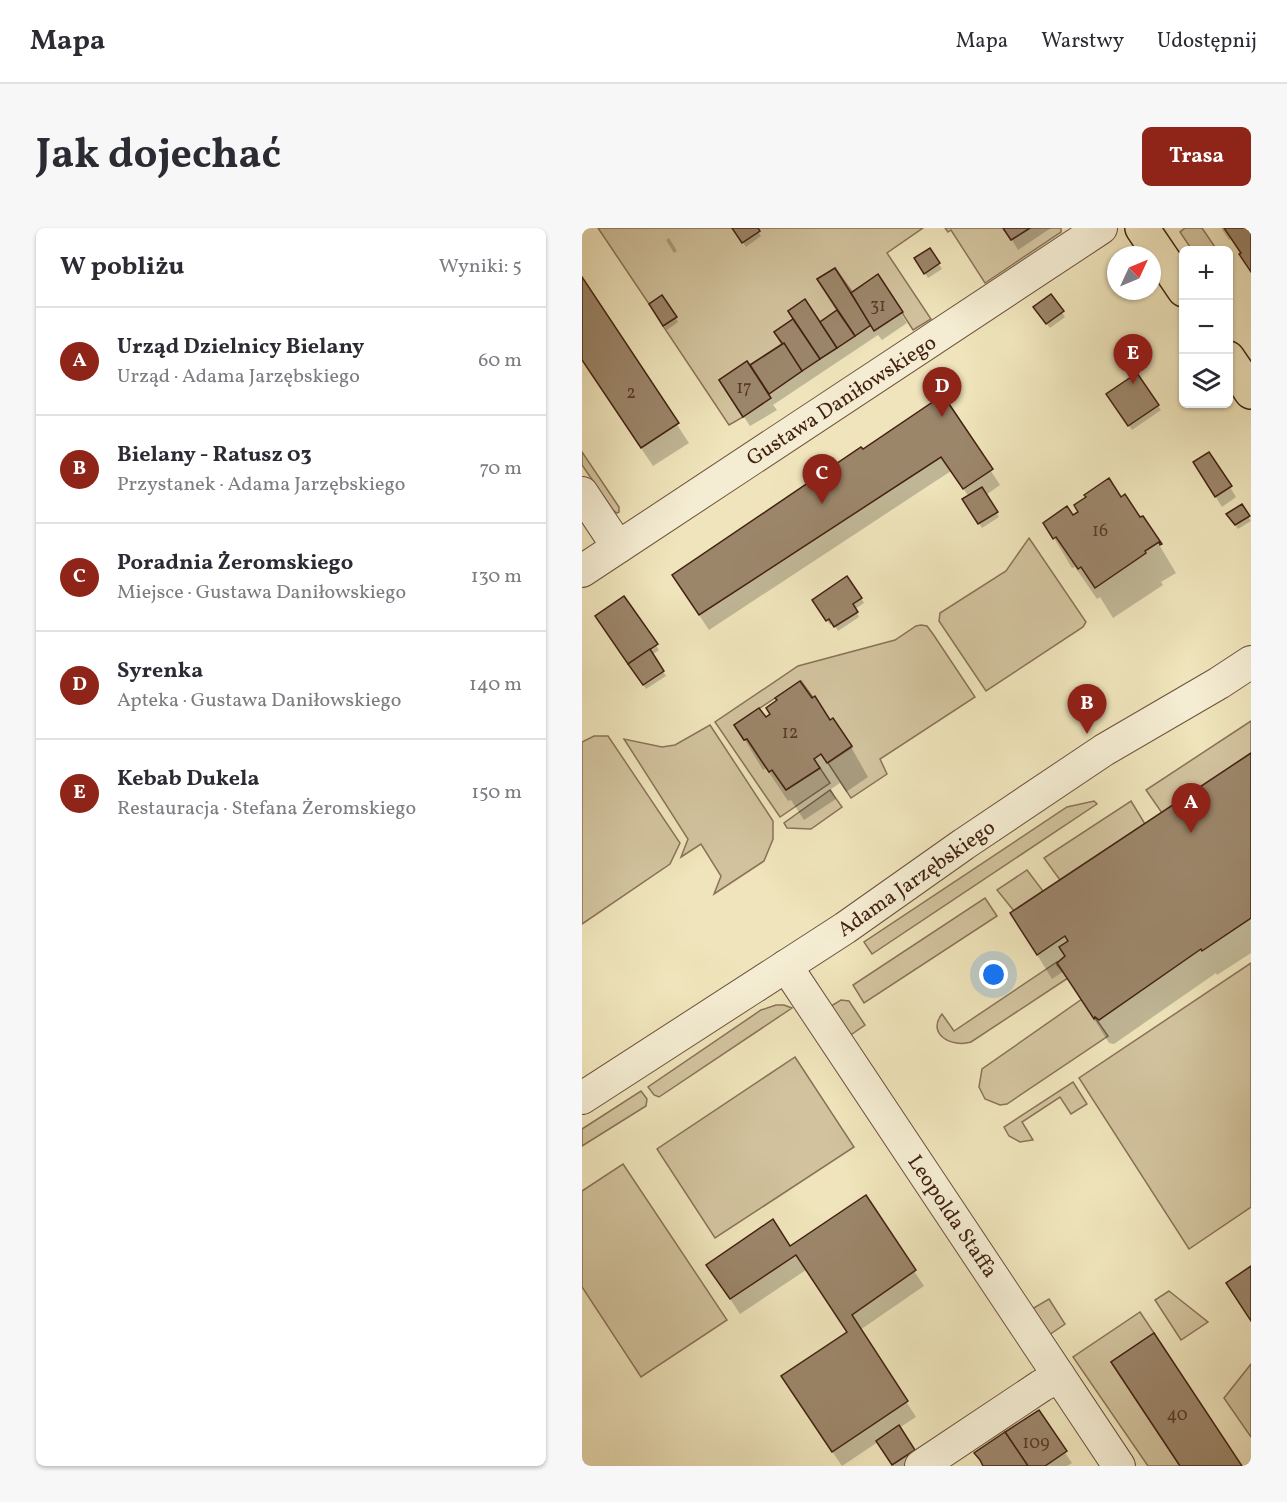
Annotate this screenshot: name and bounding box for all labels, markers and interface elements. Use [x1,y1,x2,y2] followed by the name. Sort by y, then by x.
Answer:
[30,22,105,61] text: Mapa
[956,27,1008,56] text: Mapa
[1041,27,1124,56] text: Warstwy
[1157,27,1257,56] text: Udostępnij
[36,127,281,186] text: Jak dojechać
[1142,127,1251,186] button: Trasa
[1107,246,1161,300] north arrow
[1179,246,1233,408] map controls
[1179,246,1233,300] button: +
[60,249,184,285] text: W pobliżu
[439,253,522,281] text: Wyniki: 5
[870,294,886,319] house number: 31
[1179,300,1233,354] button: −
[741,329,941,471] street label: Gustawa Daniłowskiego
[117,332,364,363] text: Urząd Dzielnicy Bielany
[1114,334,1152,384] pin: E
[72,347,87,375] text: A
[478,347,522,375] text: 60 m
[1179,354,1233,408] button: layers
[117,363,360,391] text: Urząd · Adama Jarzębskiego
[922,368,962,417] pin: D
[736,376,752,401] house number: 17
[626,381,636,406] house number: 2
[117,440,312,471] text: Bielany - Ratusz 03
[802,454,842,504] pin: C
[73,455,86,483] text: B
[479,455,522,483] text: 70 m
[117,471,405,499] text: Przystanek · Adama Jarzębskiego
[1092,519,1108,544] house number: 16
[117,548,353,579] text: Poradnia Żeromskiego
[73,563,86,591] text: C
[471,563,522,591] text: 130 m
[117,579,406,607] text: Miejsce · Gustawa Daniłowskiego
[117,656,203,687] text: Syrenka
[72,671,87,699] text: D
[469,671,522,699] text: 140 m
[1068,684,1106,734] pin: B
[117,687,401,715] text: Apteka · Gustawa Daniłowskiego
[782,721,798,746] house number: 12
[117,764,260,795] text: Kebab Dukela
[73,779,86,807] text: E
[471,779,522,807] text: 150 m
[1172,784,1210,833] pin: A
[117,795,416,823] text: Restauracja · Stefana Żeromskiego
[832,814,1002,945] street label: Adama Jarzębskiego
[979,960,1008,989] your location
[900,1150,1004,1284] street label: Leopolda Staffa
[1166,1403,1188,1428] house number: 40
[1022,1431,1050,1456] house number: 109

